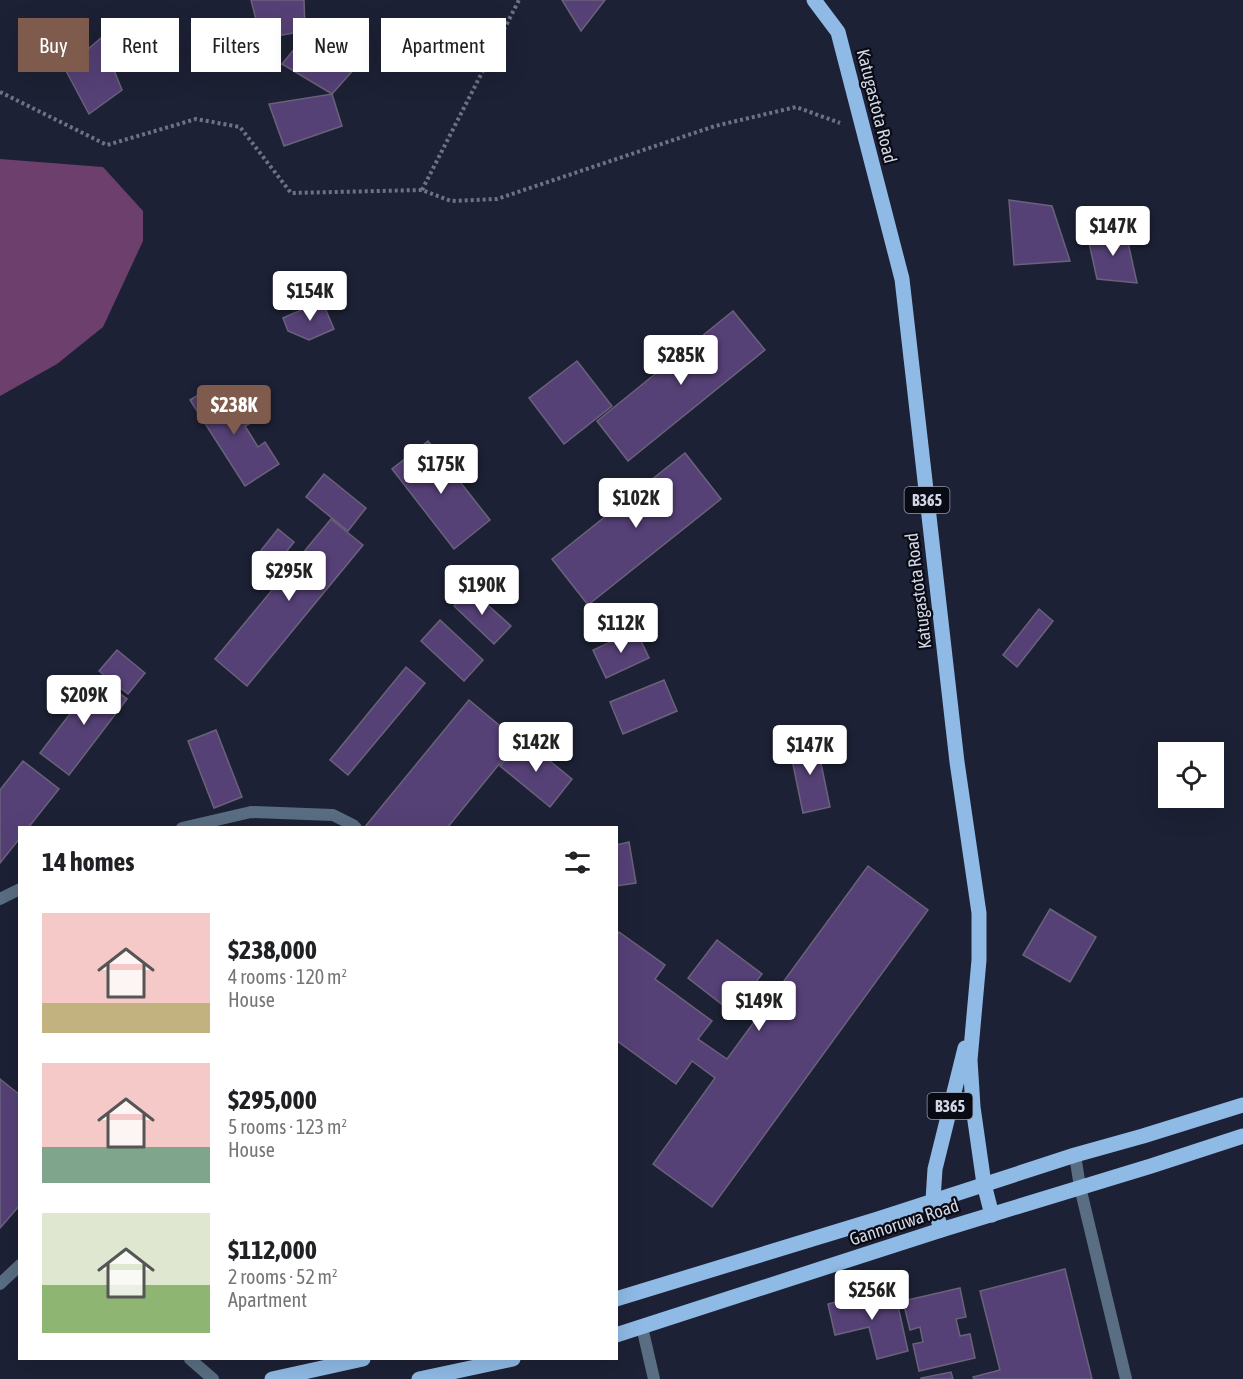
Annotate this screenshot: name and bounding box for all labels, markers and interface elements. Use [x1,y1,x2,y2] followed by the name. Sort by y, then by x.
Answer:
[18,18,89,72] chip: Buy
[101,18,179,72] chip: Rent
[191,18,281,72] chip: Filters
[293,18,369,72] chip: New
[381,18,506,72] chip: Apartment
[853,47,901,165] street label: Katugastota Road
[1071,206,1155,257] pin: $147K
[1090,214,1136,237] text: $147K
[268,271,352,322] pin: $154K
[287,279,333,302] text: $154K
[639,335,723,386] pin: $285K
[658,343,704,366] text: $285K
[192,385,276,436] pin: $238K
[211,393,257,416] text: $238K
[399,444,483,495] pin: $175K
[418,452,464,475] text: $175K
[594,478,678,529] pin: $102K
[613,486,659,509] text: $102K
[904,487,950,513] road number: B365
[900,532,936,650] street label: Katugastota Road
[247,551,331,602] pin: $295K
[266,559,312,582] text: $295K
[440,565,524,616] pin: $190K
[459,573,505,596] text: $190K
[579,603,663,654] pin: $112K
[598,611,644,634] text: $112K
[42,675,126,726] pin: $209K
[61,683,107,706] text: $209K
[494,722,578,773] pin: $142K
[768,725,852,776] pin: $147K
[513,730,559,753] text: $142K
[787,733,833,756] text: $147K
[1158,742,1224,808] map controls
[1158,742,1224,808] button: locate
[561,846,594,879] icon: filters
[42,847,135,877] text: 14 homes
[228,935,317,965] text: $238,000
[90,937,162,1009] icon: home
[228,965,347,988] text: 4 rooms · 120 m²
[717,981,801,1032] pin: $149K
[228,988,275,1011] text: House
[736,989,782,1012] text: $149K
[228,1085,317,1115] text: $295,000
[90,1087,162,1159] icon: home
[928,1093,972,1119] road number: B365
[228,1115,347,1138] text: 5 rooms · 123 m²
[228,1138,275,1161] text: House
[847,1194,961,1250] street label: Gannoruwa Road
[228,1235,317,1265] text: $112,000
[90,1237,162,1309] icon: home
[228,1265,338,1288] text: 2 rooms · 52 m²
[830,1270,914,1321] pin: $256K
[849,1278,895,1301] text: $256K
[228,1288,307,1311] text: Apartment

